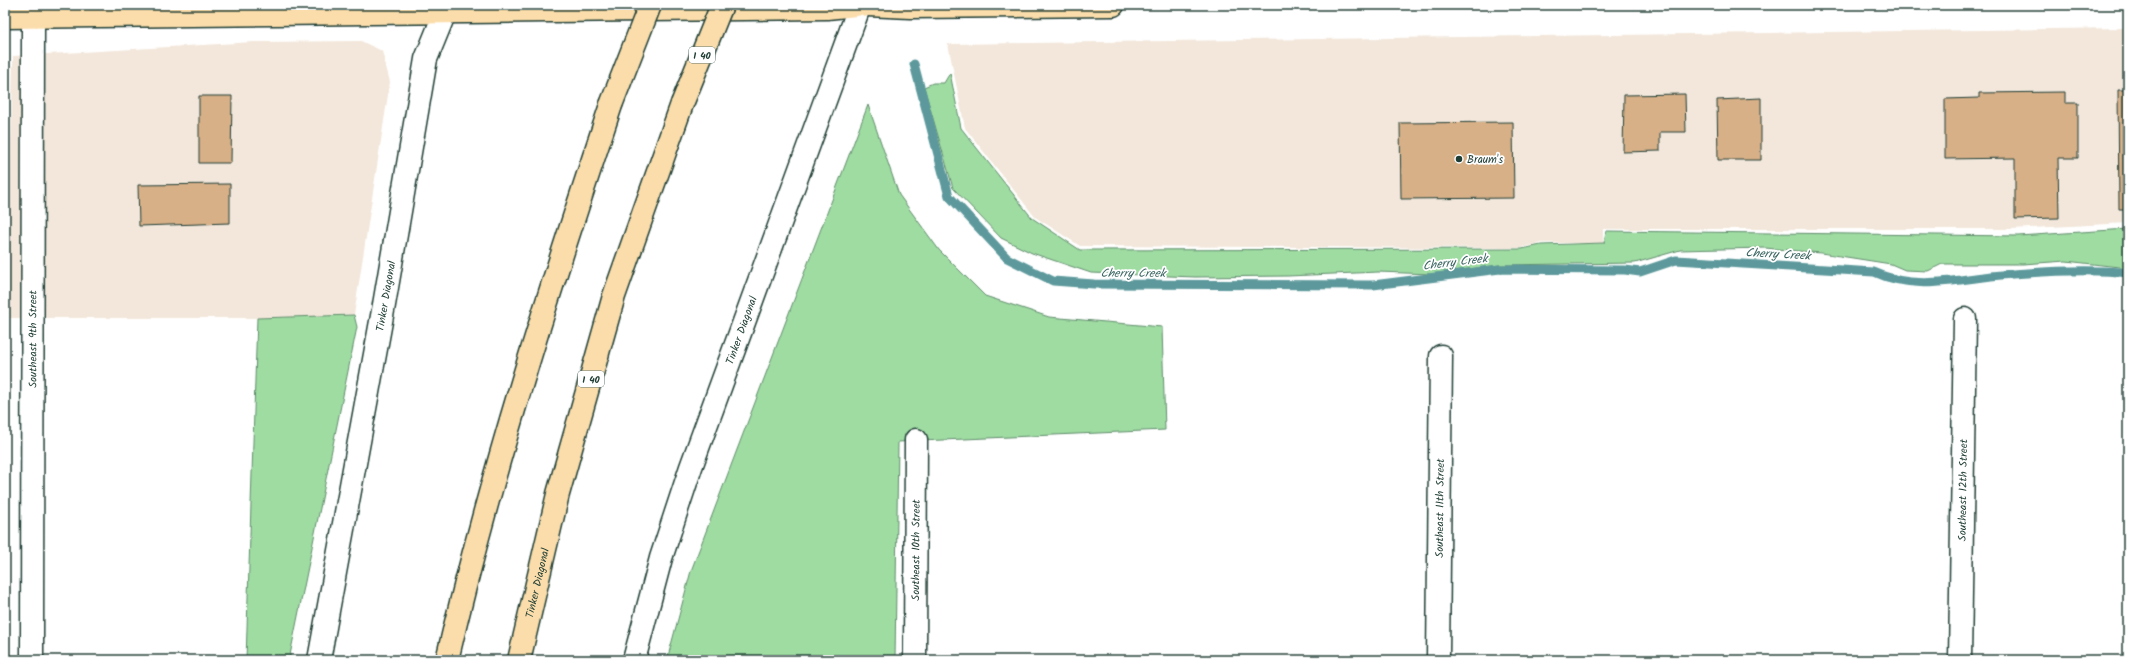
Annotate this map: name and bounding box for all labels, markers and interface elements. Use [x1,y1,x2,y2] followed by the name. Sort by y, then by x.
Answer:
[689,47,715,63] road number: I 40
[1467,151,1503,169] place label: Braum's
[1454,154,1464,164] marker: Braum's
[1745,243,1813,266] water label: Cherry Creek
[1422,249,1491,276] water label: Cherry Creek
[371,259,401,333] street label: Tinker Diagonal
[1101,264,1168,283] water label: Cherry Creek
[24,289,43,388] street label: Southeast 9th Street
[721,294,763,367] street label: Tinker Diagonal
[578,371,604,387] road number: I 40
[1954,438,1973,541] street label: Southeast 12th Street
[1431,458,1450,558] street label: Southeast 11th Street
[907,499,926,601] street label: Southeast 10th Street
[521,546,555,620] street label: Tinker Diagonal

